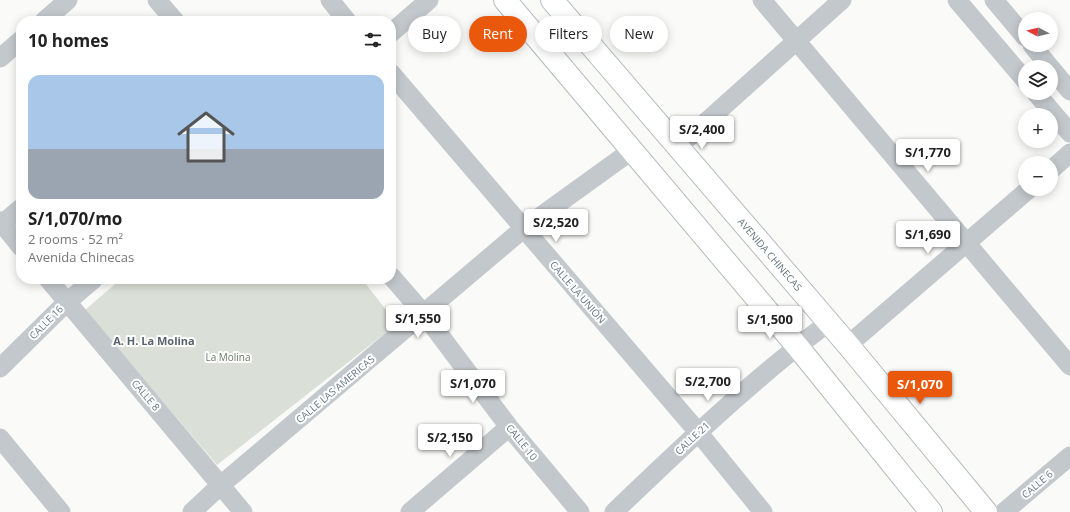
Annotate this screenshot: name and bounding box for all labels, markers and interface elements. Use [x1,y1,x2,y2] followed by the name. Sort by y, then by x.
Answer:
[1018,12,1058,52] north arrow
[1018,12,1058,196] map controls
[408,16,461,52] chip: Buy
[469,16,527,52] chip: Rent
[535,16,602,52] chip: Filters
[610,16,668,52] chip: New
[28,29,109,52] text: 10 homes
[362,29,384,51] icon: filters
[1018,60,1058,100] button: layers
[170,101,242,173] icon: home
[1018,108,1058,148] button: +
[665,116,739,150] pin: S/2,400
[679,120,725,138] text: S/2,400
[891,139,965,173] pin: S/1,770
[905,143,951,161] text: S/1,770
[1018,156,1058,196] button: −
[28,207,122,230] text: S/1,070/mo
[519,209,593,243] pin: S/2,520
[533,213,579,231] text: S/2,520
[735,215,805,294] street label: AVENIDA CHINECAS
[891,221,965,255] pin: S/1,690
[905,225,951,243] text: S/1,690
[28,230,123,248] text: 2 rooms · 52 m²
[28,248,134,266] text: Avenida Chinecas
[547,258,609,326] street label: CALLE LA UNIÓN
[26,302,66,342] street label: CALLE 16
[381,305,455,339] pin: S/1,550
[733,306,807,340] pin: S/1,500
[395,309,441,327] text: S/1,550
[747,310,793,328] text: S/1,500
[113,333,195,348] district label: A. H. La Molina
[205,350,251,364] park label: La Molina
[293,352,377,426] street label: CALLE LAS AMERICAS
[671,368,745,402] pin: S/2,700
[436,370,510,404] pin: S/1,070
[883,371,957,405] pin: S/1,070
[685,372,731,390] text: S/2,700
[450,374,496,392] text: S/1,070
[897,375,943,393] text: S/1,070
[129,376,163,414] street label: CALLE 8
[672,418,712,458] street label: CALLE 21
[503,421,541,463] street label: CALLE 10
[413,424,487,458] pin: S/2,150
[427,428,473,446] text: S/2,150
[1018,467,1056,501] street label: CALLE 6

